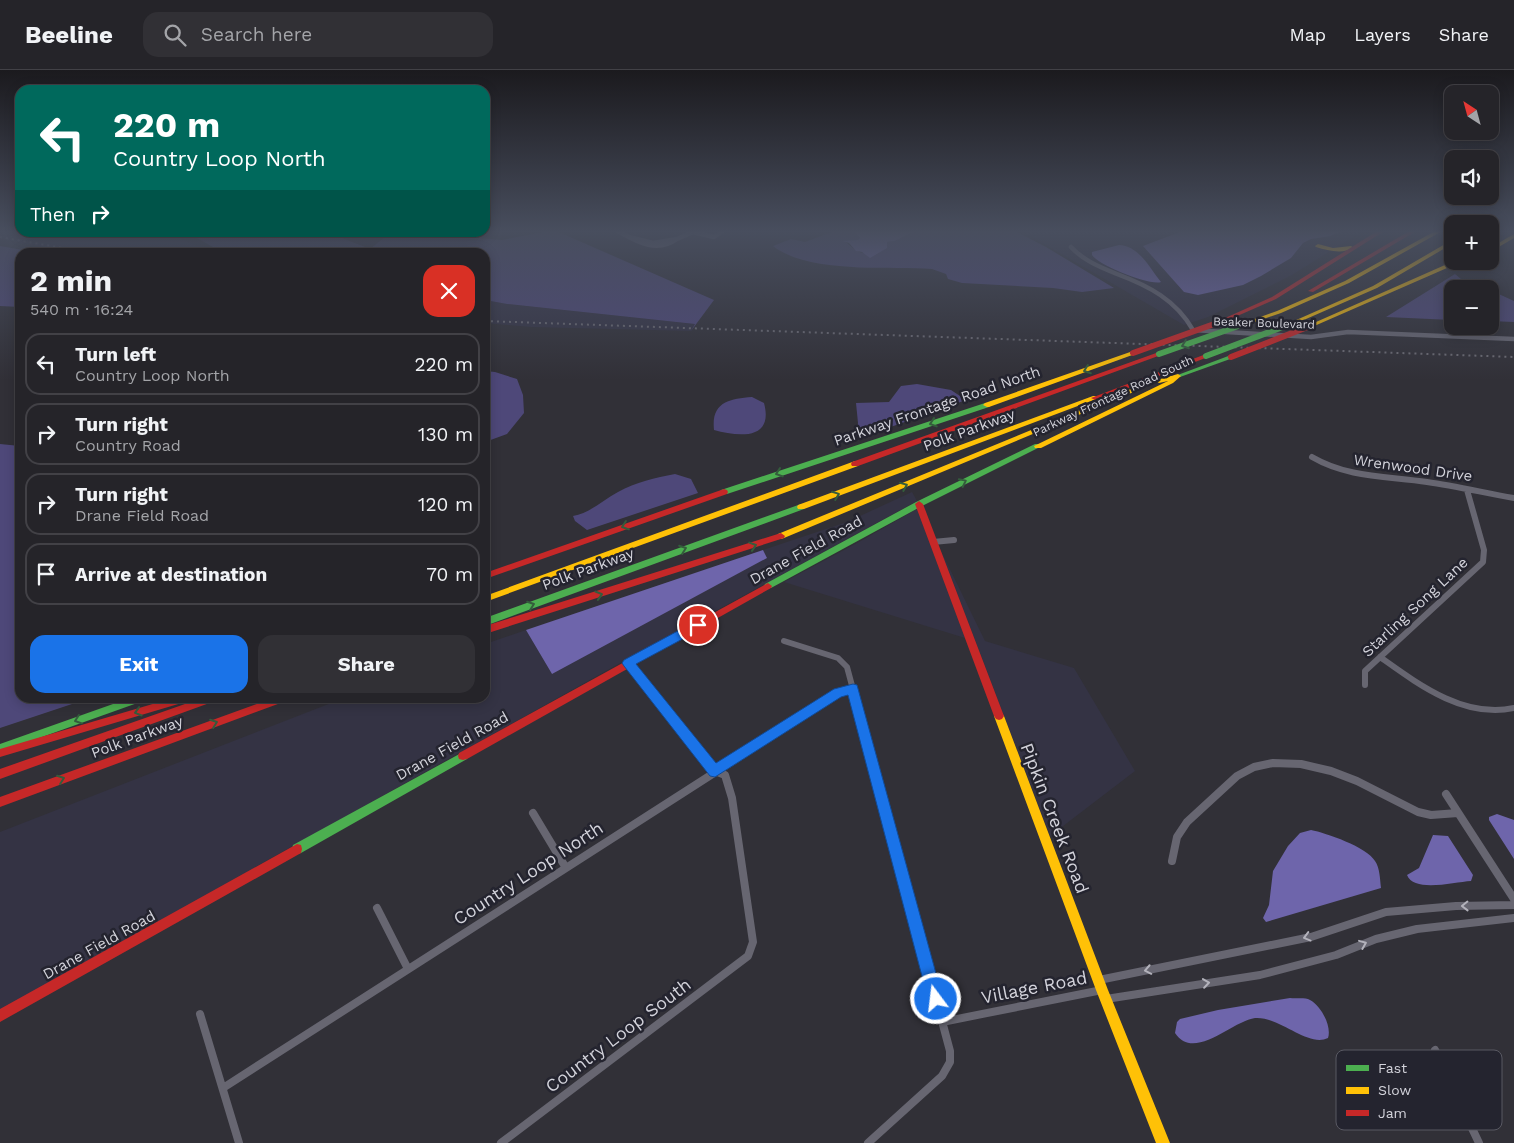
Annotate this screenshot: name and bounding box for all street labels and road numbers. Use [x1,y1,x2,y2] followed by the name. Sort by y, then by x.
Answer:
[1213,314,1315,332] street label: Beaker Boulevard
[1030,353,1196,439] street label: Parkway Frontage Road South
[831,362,1043,450] street label: Parkway Frontage Road North
[921,405,1018,455] street label: Polk Parkway
[1352,451,1474,485] street label: Wrenwood Drive
[747,512,865,588] street label: Drane Field Road
[540,544,637,594] street label: Polk Parkway
[1358,553,1472,661] street label: Starling Song Lane
[393,708,511,784] street label: Drane Field Road
[89,712,186,762] street label: Polk Parkway
[1017,740,1093,896] street label: Pipkin Creek Road
[449,817,607,929] street label: Country Loop North
[40,907,158,983] street label: Drane Field Road
[979,966,1089,1008] street label: Village Road
[541,973,695,1097] street label: Country Loop South

